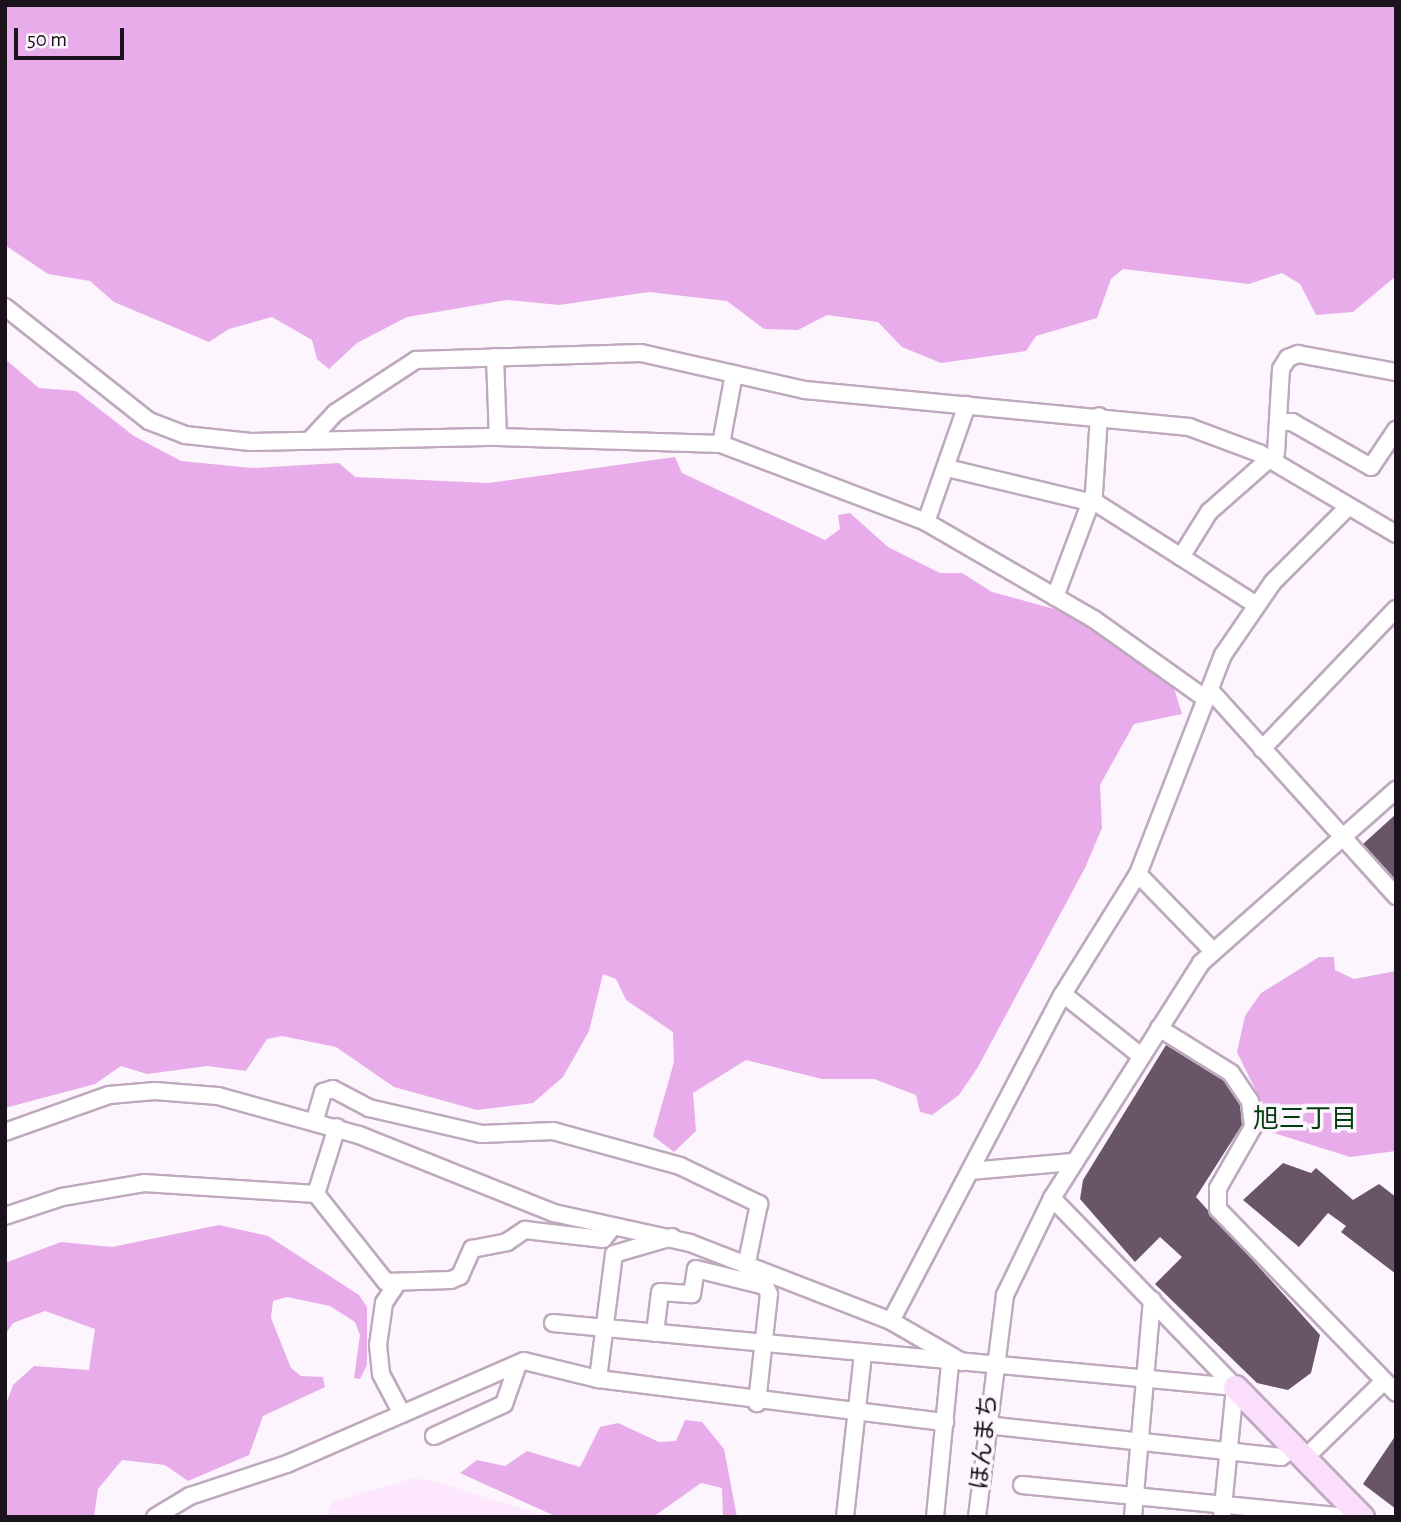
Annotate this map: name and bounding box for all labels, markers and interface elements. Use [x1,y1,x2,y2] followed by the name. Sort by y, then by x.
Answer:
[18,14,128,58] scale bar
[27,29,67,50] text: 50 m
[1253,1104,1357,1136] district label: 旭三丁目
[966,1393,1004,1491] street label: ほんまち

